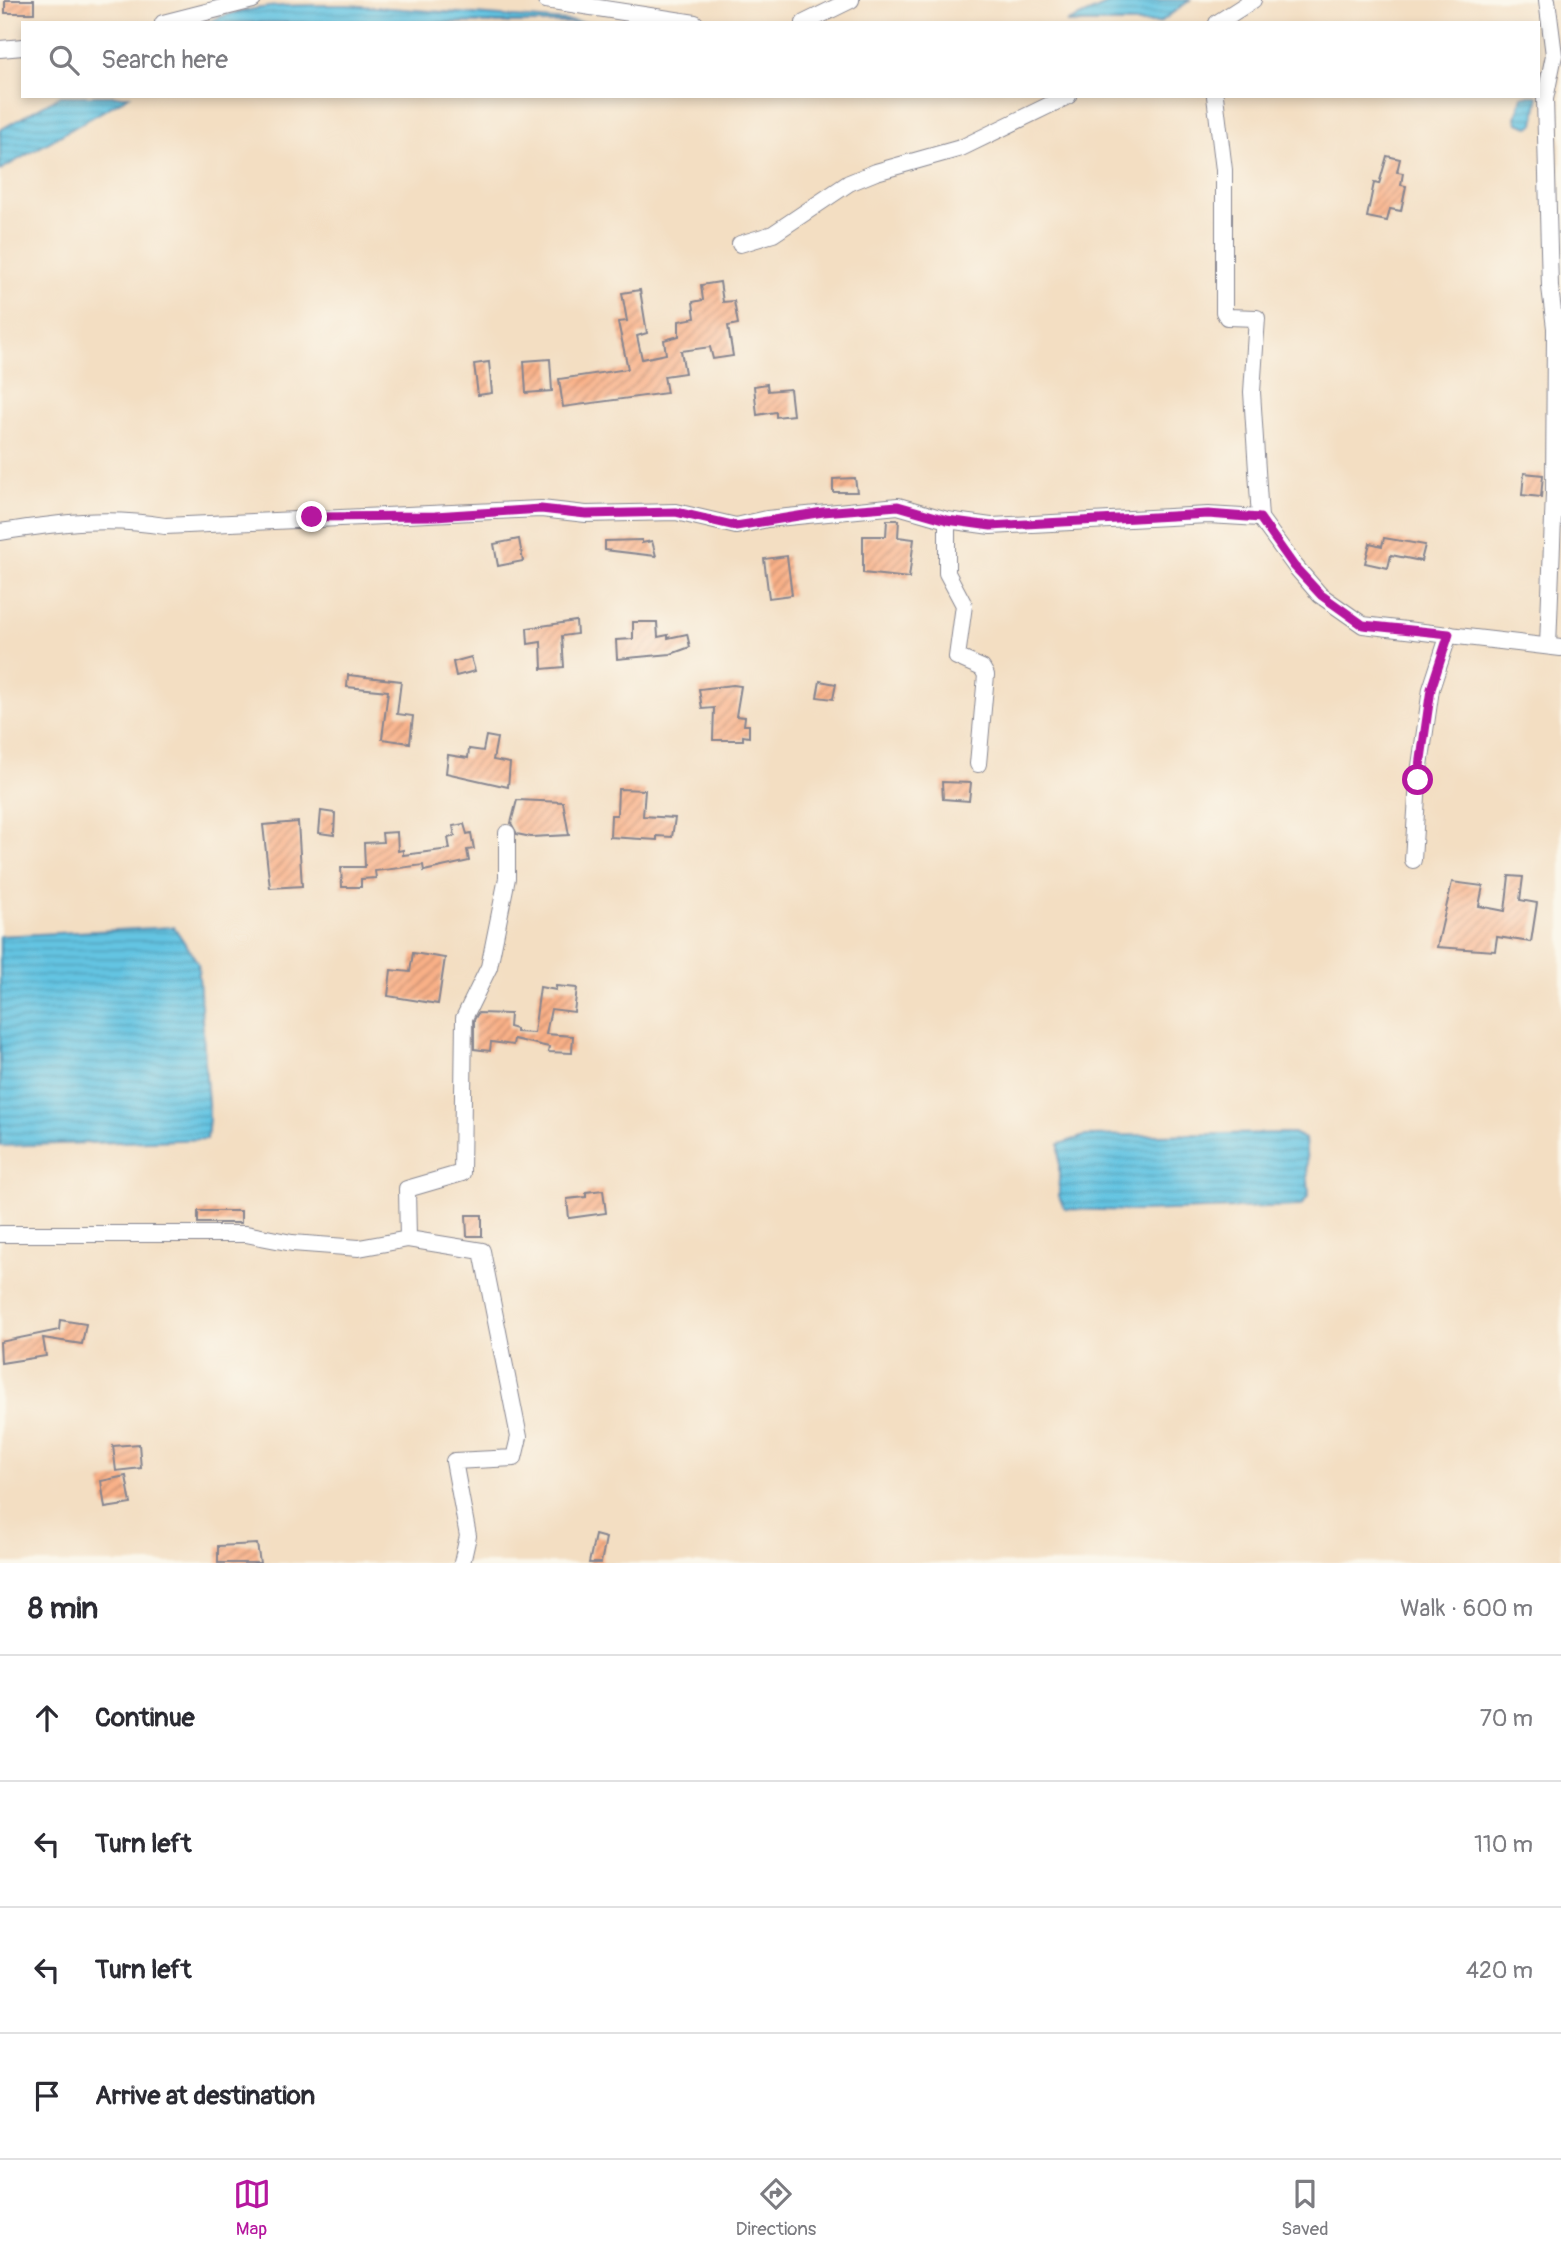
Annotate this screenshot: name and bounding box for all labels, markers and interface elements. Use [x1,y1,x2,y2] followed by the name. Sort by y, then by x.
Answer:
[21,21,1540,98] search box
[45,41,83,79] icon: search
[101,44,228,76] text: Search here
[296,501,327,532] route end
[1402,764,1433,795] route start
[28,1590,98,1627] text: 8 min
[1400,1594,1533,1623] text: Walk · 600 m
[28,1699,66,1737] icon: ahead
[95,1702,195,1734] text: Continue
[1480,1704,1533,1733] text: 70 m
[28,1825,66,1863] icon: left
[95,1828,191,1860] text: Turn left
[1474,1830,1533,1859] text: 110 m
[28,1951,66,1989] icon: left
[95,1954,191,1986] text: Turn left
[1466,1956,1533,1985] text: 420 m
[28,2077,66,2115] icon: arrive
[95,2080,315,2112] text: Arrive at destination
[233,2175,271,2241] tab: Map
[736,2175,816,2241] tab: Directions
[1281,2175,1328,2241] tab: Saved

